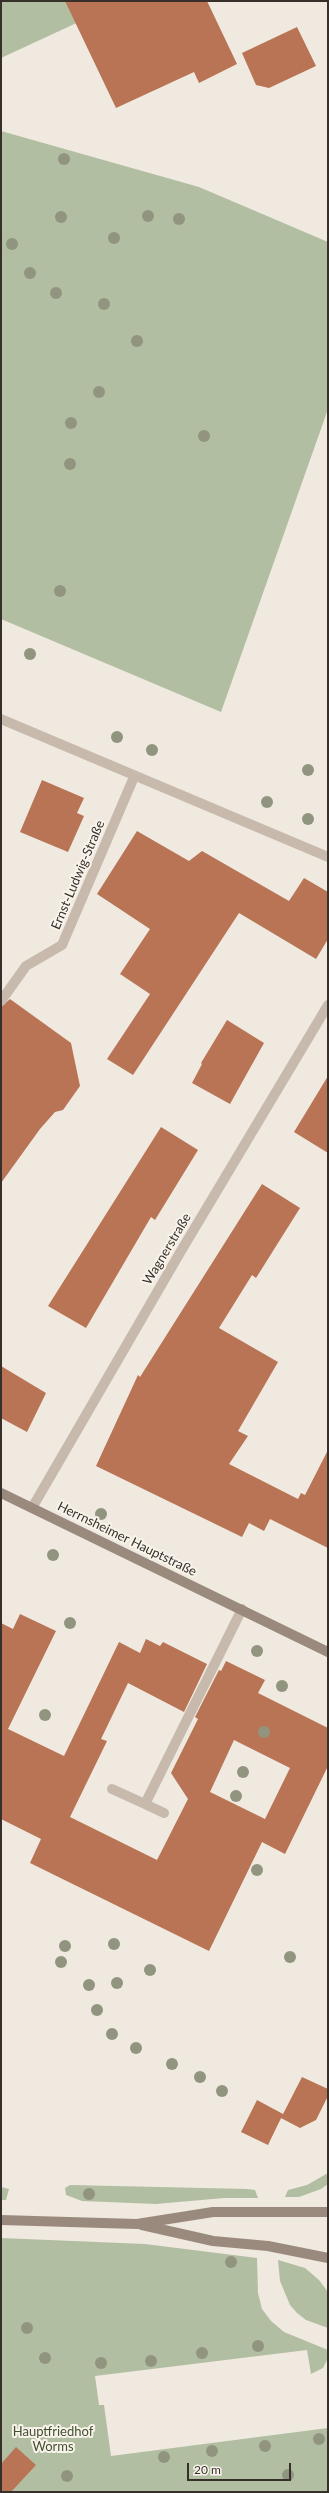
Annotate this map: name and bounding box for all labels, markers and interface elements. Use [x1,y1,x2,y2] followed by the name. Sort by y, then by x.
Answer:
[48,818,108,932] street label: Ernst-Ludwig-Straße
[140,1210,194,1288] street label: Wagnerstraße
[55,1498,199,1580] street label: Herrnsheimer Hauptstraße
[13,2424,93,2455] park label: Hauptfriedhof Worms
[189,2455,293,2481] scale bar
[194,2462,221,2477] text: 20 m

